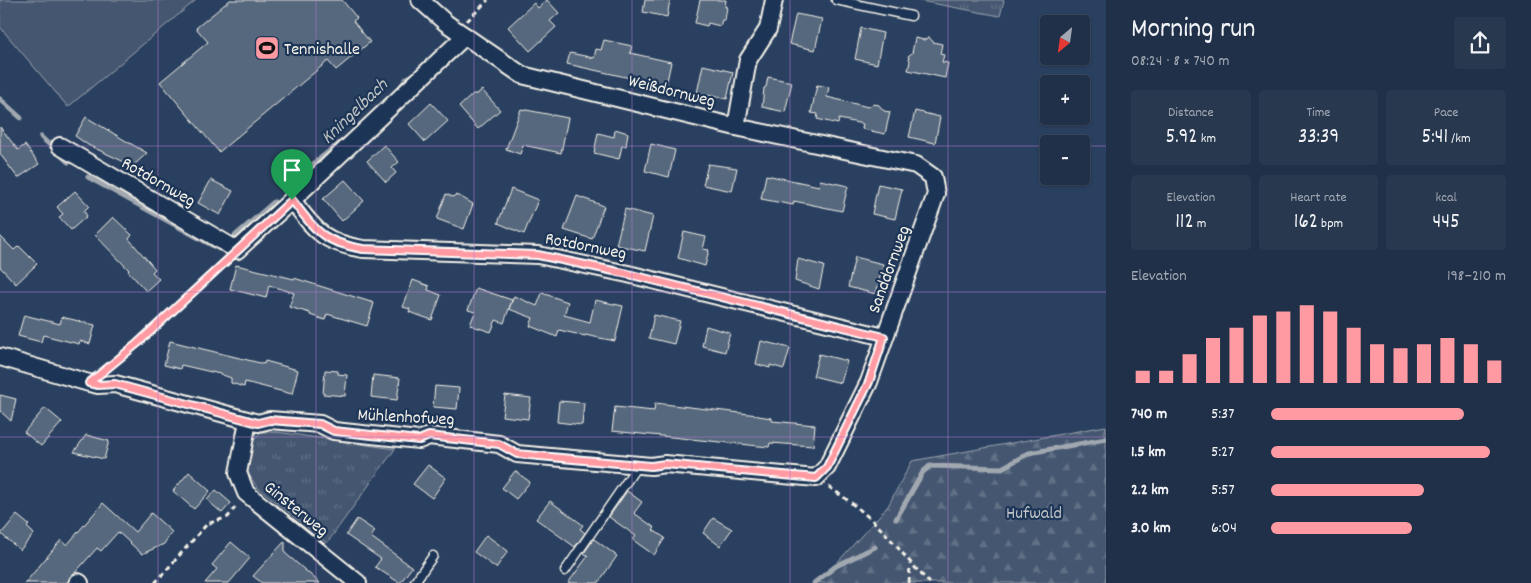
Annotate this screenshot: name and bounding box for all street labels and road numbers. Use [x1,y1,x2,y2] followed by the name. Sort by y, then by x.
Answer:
[625,70,718,115] street label: Weißdornweg
[116,152,200,215] street label: Rotdornweg
[863,222,918,317] street label: Sanddornweg
[543,227,628,268] street label: Rotdornweg
[357,403,455,434] street label: Mühlenhofweg
[258,476,333,544] street label: Ginsterweg

